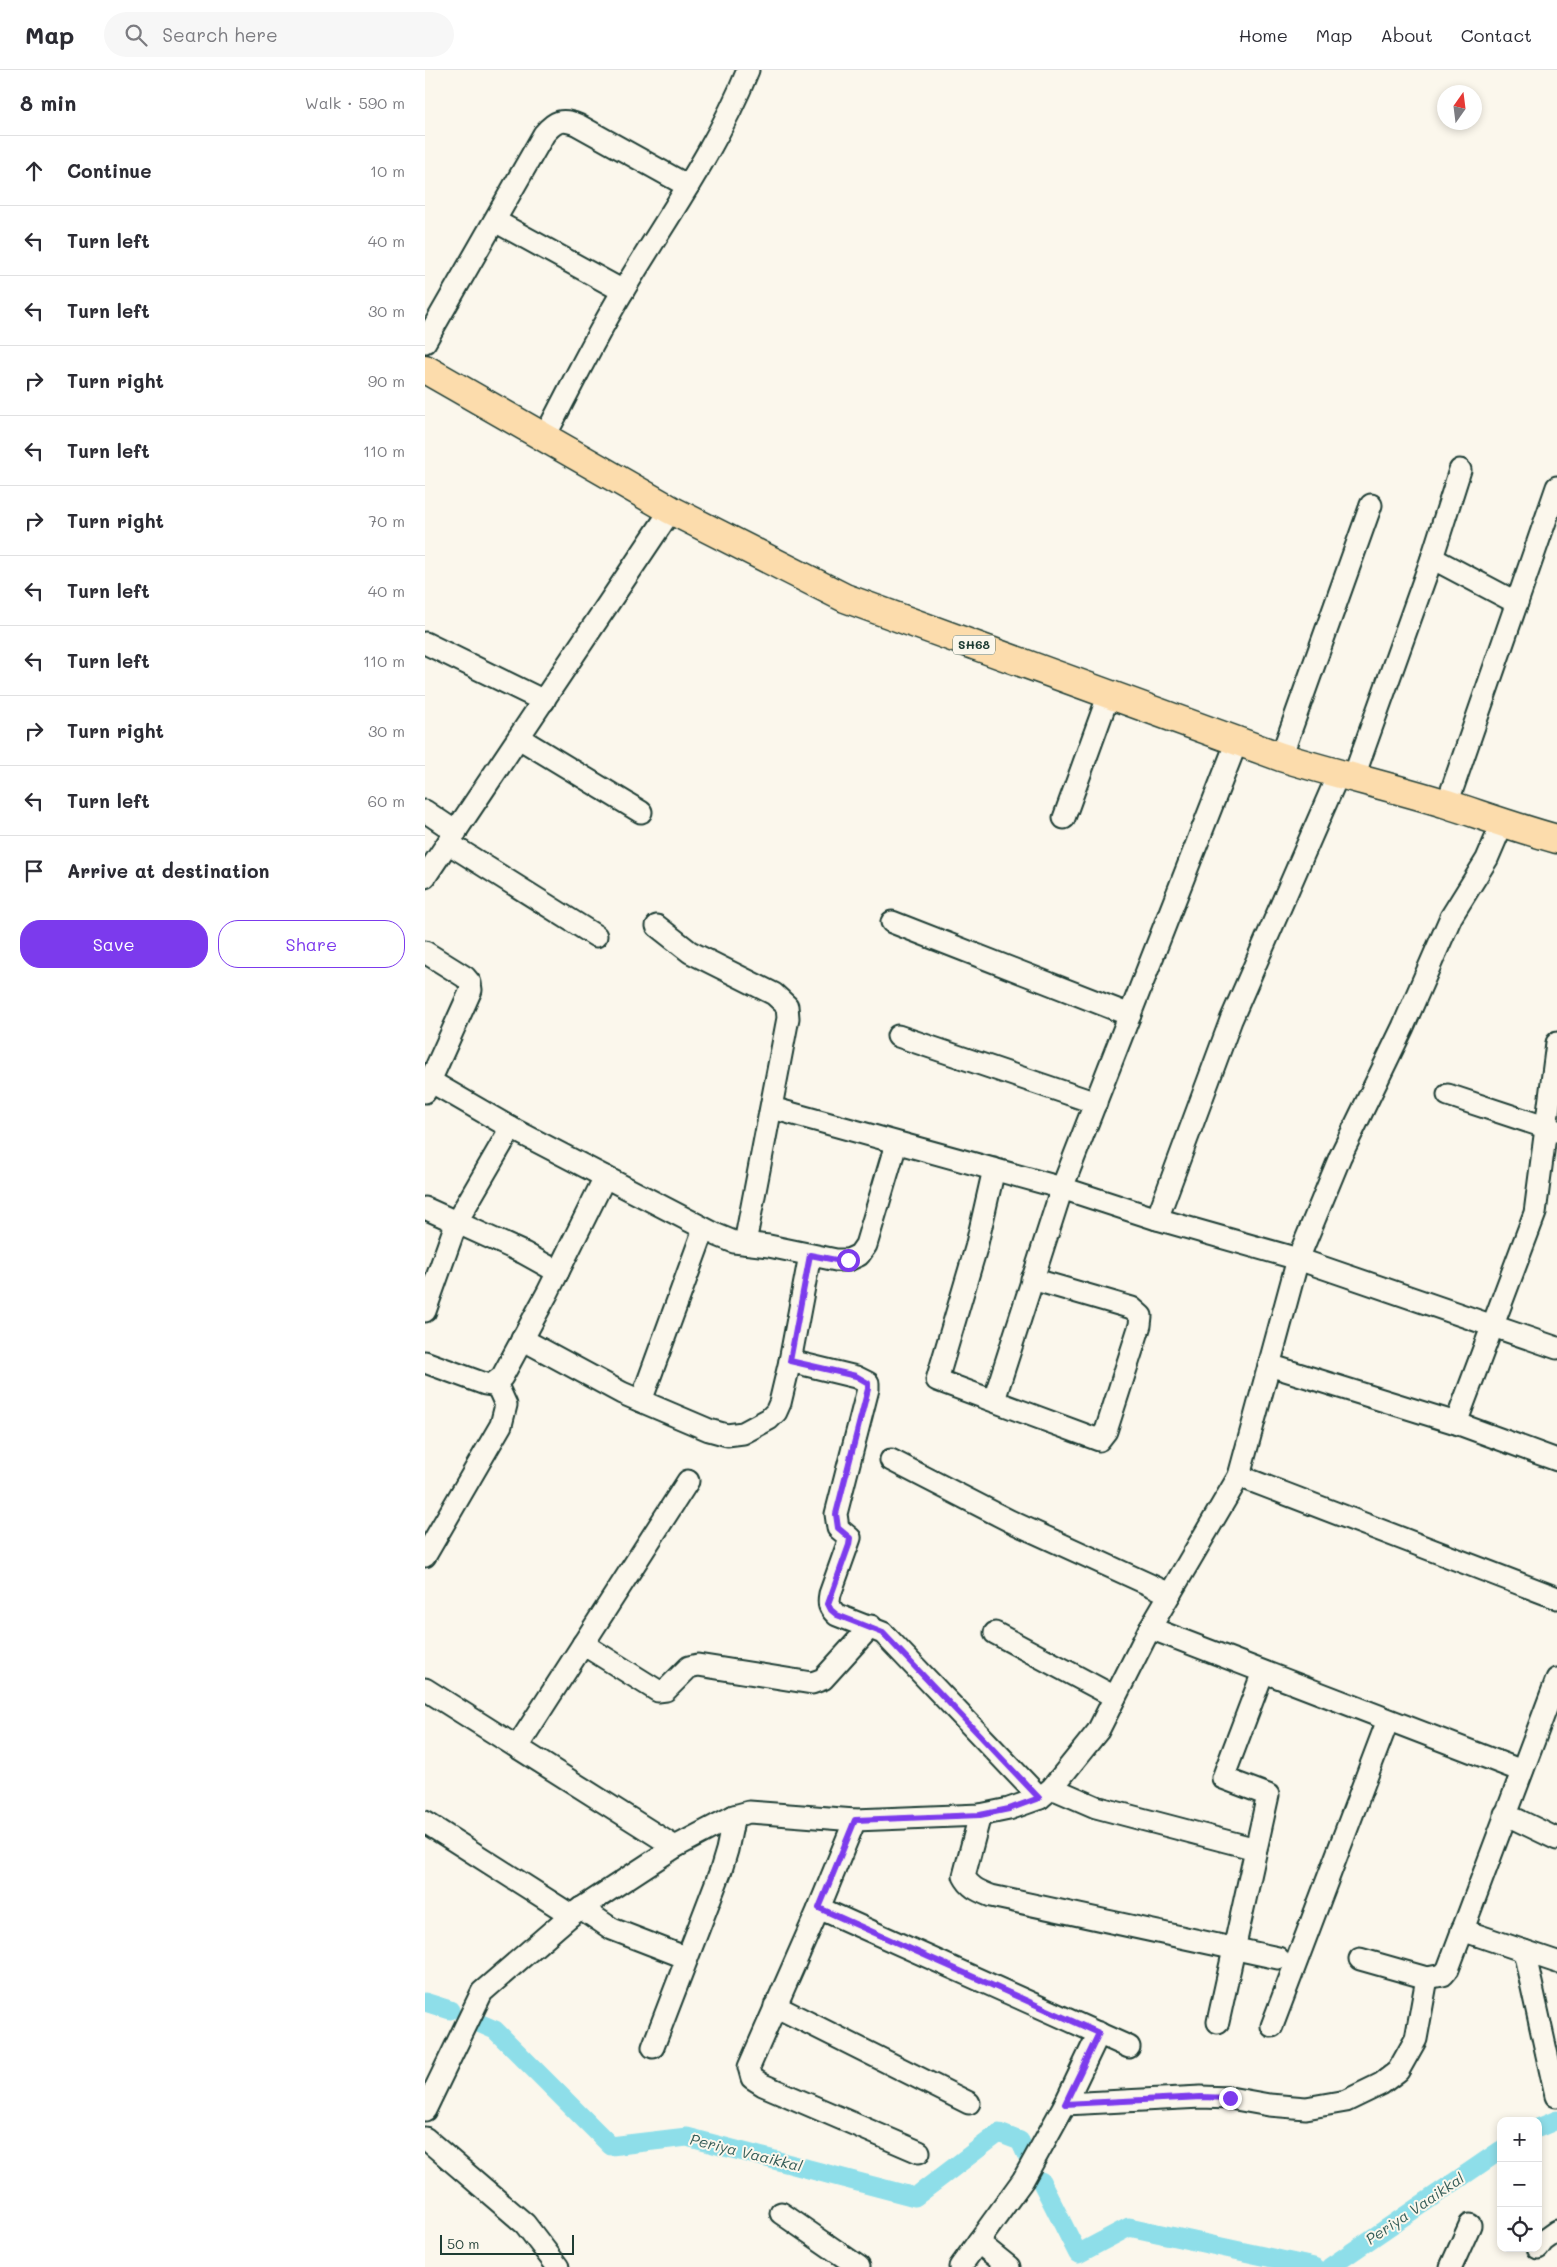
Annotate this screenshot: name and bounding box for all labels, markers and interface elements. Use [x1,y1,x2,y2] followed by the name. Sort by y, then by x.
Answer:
[104,12,454,57] search box
[25,19,74,50] text: Map
[122,21,150,49] icon: search
[162,22,278,47] text: Search here
[1239,23,1288,47] text: Home
[1316,23,1352,47] text: Map
[1380,23,1433,47] text: About
[1461,23,1532,47] text: Contact
[1437,85,1482,130] north arrow
[20,89,76,116] text: 8 min
[305,92,405,113] text: Walk · 590 m
[20,157,48,185] icon: ahead
[67,158,152,183] text: Continue
[370,160,405,181] text: 10 m
[20,227,48,255] icon: left
[67,228,150,253] text: Turn left
[368,230,405,251] text: 40 m
[20,297,48,325] icon: left
[67,298,150,323] text: Turn left
[368,300,405,321] text: 30 m
[20,367,48,395] icon: right
[67,368,164,393] text: Turn right
[368,370,405,391] text: 90 m
[20,437,48,465] icon: left
[67,438,150,463] text: Turn left
[363,440,405,461] text: 110 m
[20,507,48,535] icon: right
[67,508,164,533] text: Turn right
[368,510,405,531] text: 70 m
[20,577,48,605] icon: left
[67,578,150,603] text: Turn left
[368,580,405,601] text: 40 m
[953,636,995,654] road number: SH68
[20,647,48,675] icon: left
[67,648,150,673] text: Turn left
[363,650,405,671] text: 110 m
[20,717,48,745] icon: right
[67,718,164,743] text: Turn right
[368,720,405,741] text: 30 m
[20,787,48,815] icon: left
[67,788,150,813] text: Turn left
[368,790,405,811] text: 60 m
[20,857,48,885] icon: arrive
[67,858,270,883] text: Arrive at destination
[20,920,208,968] button: Save
[218,920,405,968] button: Share
[837,1249,860,1272] route start
[1219,2087,1242,2110] route end
[1497,2117,1542,2252] map controls
[1497,2117,1542,2162] button: +
[688,2128,805,2176] water label: Periya Vaaikkal
[1497,2162,1542,2207] button: −
[1361,2168,1468,2249] water label: Periya Vaaikkal
[1497,2207,1542,2252] button: locate
[440,2232,574,2255] scale bar
[447,2234,479,2253] text: 50 m

